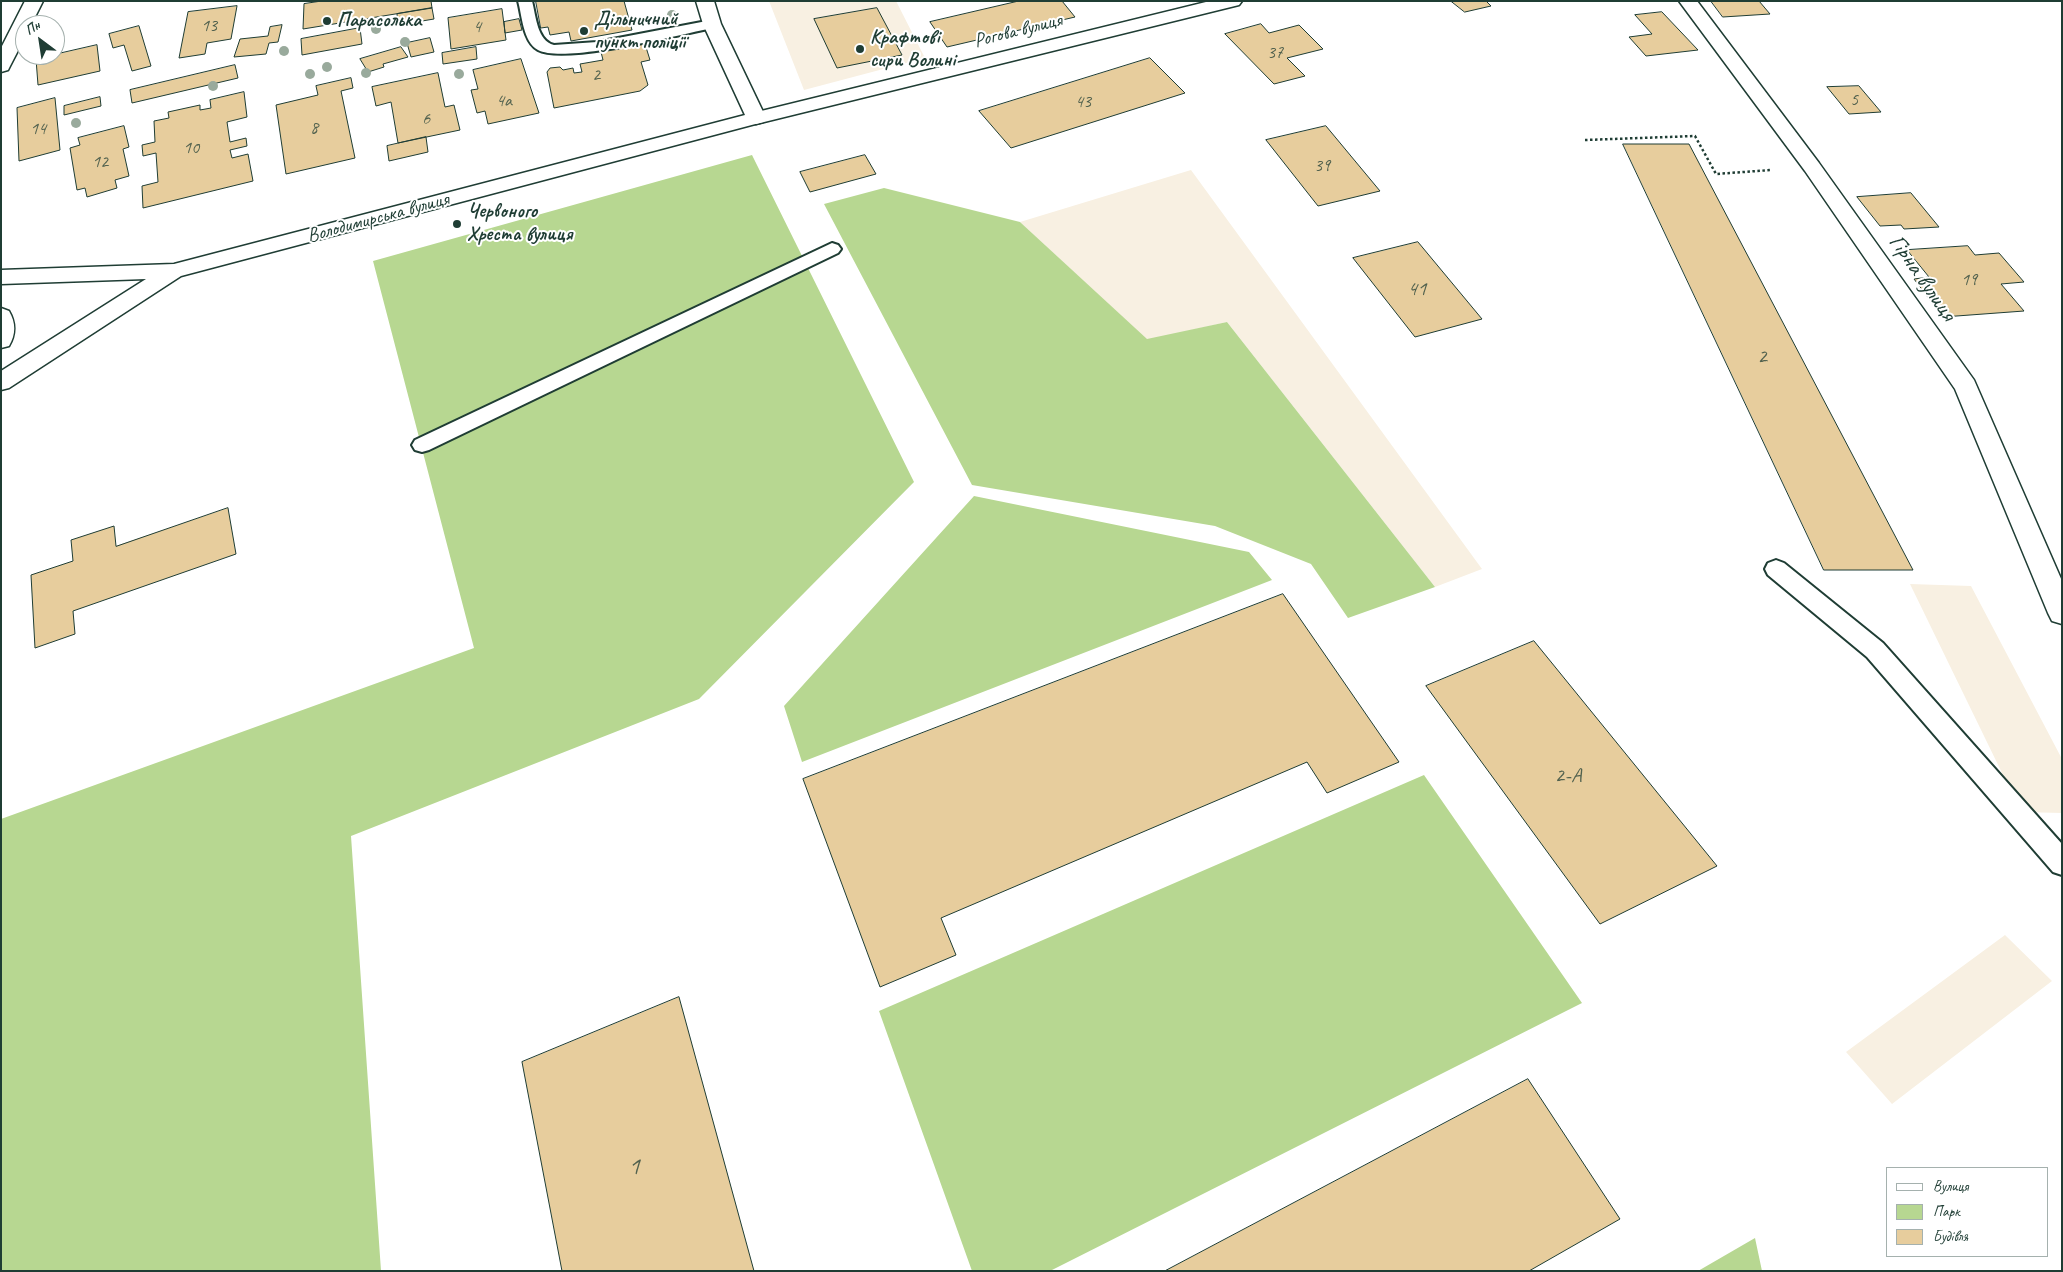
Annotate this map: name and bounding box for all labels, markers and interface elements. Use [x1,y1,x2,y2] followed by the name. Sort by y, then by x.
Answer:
[594,8,685,55] place label: Дільничний пункт поліції
[337,9,421,33] place label: Парасолька
[972,9,1064,53] street label: Рогова вулиця
[15,15,65,65] north arrow
[201,15,217,37] house number: 13
[321,15,333,27] marker: Парасолька
[473,16,481,38] house number: 4
[22,17,43,39] text: Пн
[578,25,590,37] marker: Дільничний пункт поліції
[870,26,955,73] place label: Крафтові сири Волині
[1267,42,1283,64] house number: 37
[854,43,866,55] marker: Крафтові сири Волині
[592,64,600,86] house number: 2
[1850,89,1858,111] house number: 5
[496,90,512,112] house number: 4а
[1075,91,1091,113] house number: 43
[422,108,430,130] house number: 6
[310,117,318,139] house number: 8
[30,118,46,140] house number: 14
[183,137,199,159] house number: 10
[92,151,108,173] house number: 12
[1314,155,1330,177] house number: 39
[304,188,452,248] street label: Володимирська вулиця
[467,200,573,247] place label: Червоного Хреста вулиця
[451,218,463,230] marker: Червоного Хреста вулиця
[1882,229,1962,327] street label: Гірна вулиця
[1961,269,1977,291] house number: 19
[1408,276,1426,302] house number: 41
[1757,344,1767,370] house number: 2
[1555,763,1581,789] house number: 2-А
[628,1152,640,1182] house number: 1
[1886,1167,2048,1257] legend
[1933,1177,1969,1196] text: Вулиця
[1933,1202,1960,1221] text: Парк
[1933,1227,1968,1246] text: Будівля

